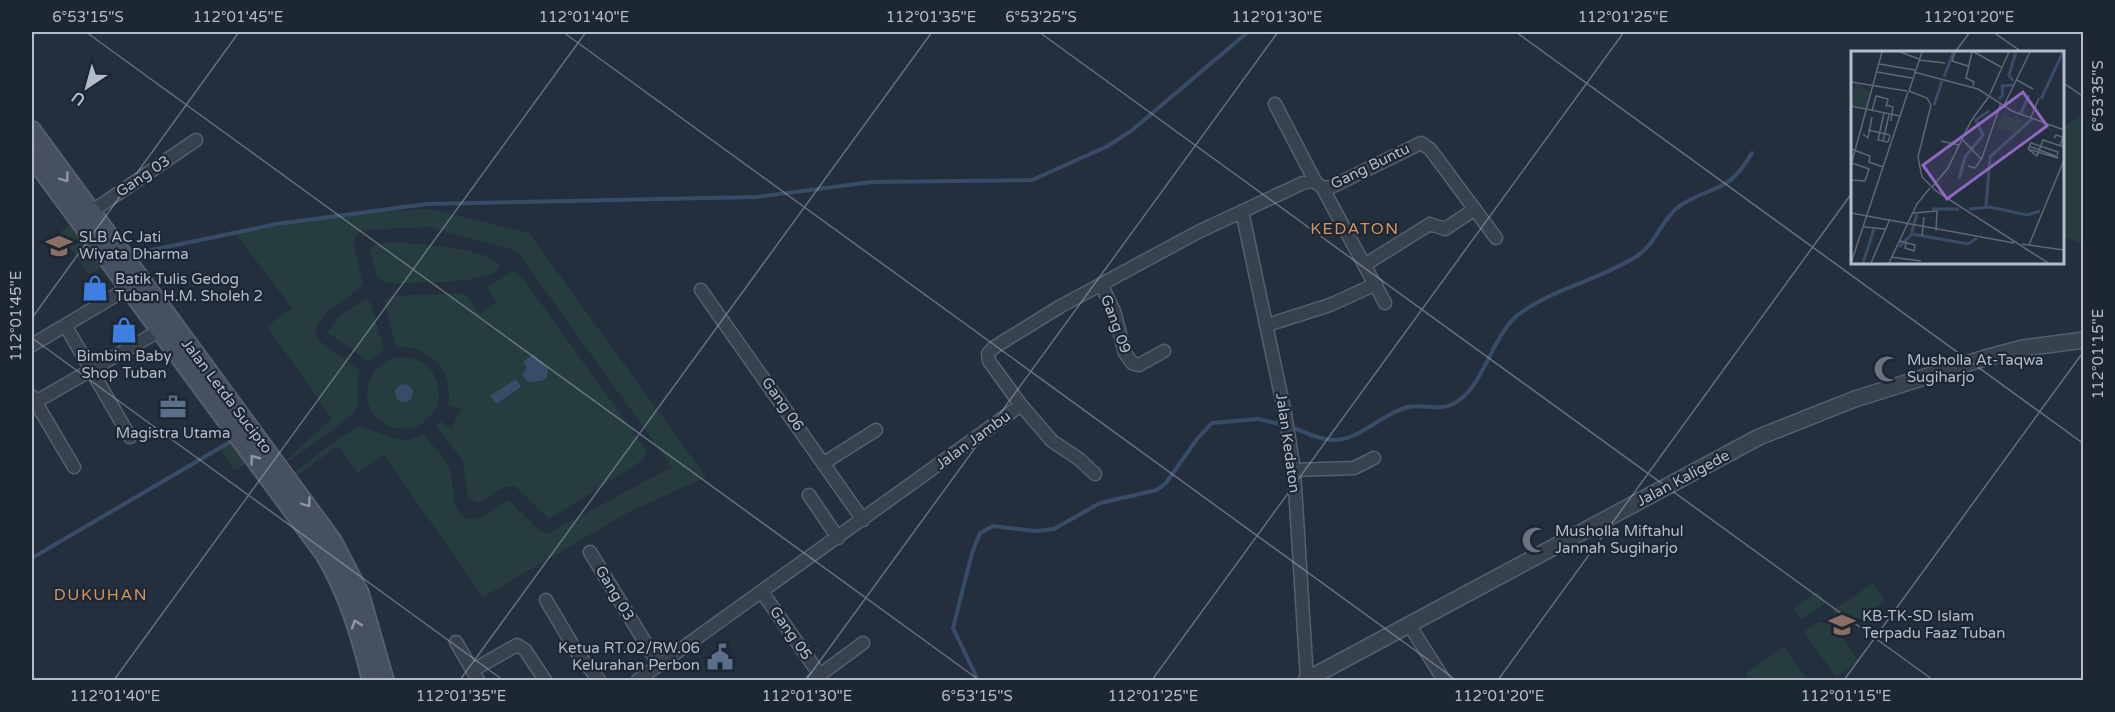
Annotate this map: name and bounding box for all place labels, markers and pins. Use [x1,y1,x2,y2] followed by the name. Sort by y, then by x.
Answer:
[79,228,189,263] place label: SLB AC Jati Wiyata Dharma
[44,231,74,261] school or university icon: SLB AC Jati Wiyata Dharma
[115,270,263,305] place label: Batik Tulis Gedog Tuban H.M. Sholeh 2
[80,273,110,303] shop icon: Batik Tulis Gedog Tuban H.M. Sholeh 2
[109,315,139,345] shop icon: Bimbim Baby Shop Tuban
[77,347,171,382] place label: Bimbim Baby Shop Tuban
[1907,351,2043,386] place label: Musholla At-Taqwa Sugiharjo
[1872,354,1902,384] mosque icon: Musholla At-Taqwa Sugiharjo
[158,392,188,422] office icon: Magistra Utama
[116,424,230,442] place label: Magistra Utama
[1555,522,1683,557] place label: Musholla Miftahul Jannah Sugiharjo
[1520,525,1550,555] mosque icon: Musholla Miftahul Jannah Sugiharjo
[1862,607,2005,642] place label: KB-TK-SD Islam Terpadu Faaz Tuban
[1827,610,1857,640] school or university icon: KB-TK-SD Islam Terpadu Faaz Tuban
[558,639,700,674] place label: Ketua RT.02/RW.06 Kelurahan Perbon
[705,642,735,672] public building icon: Ketua RT.02/RW.06 Kelurahan Perbon

